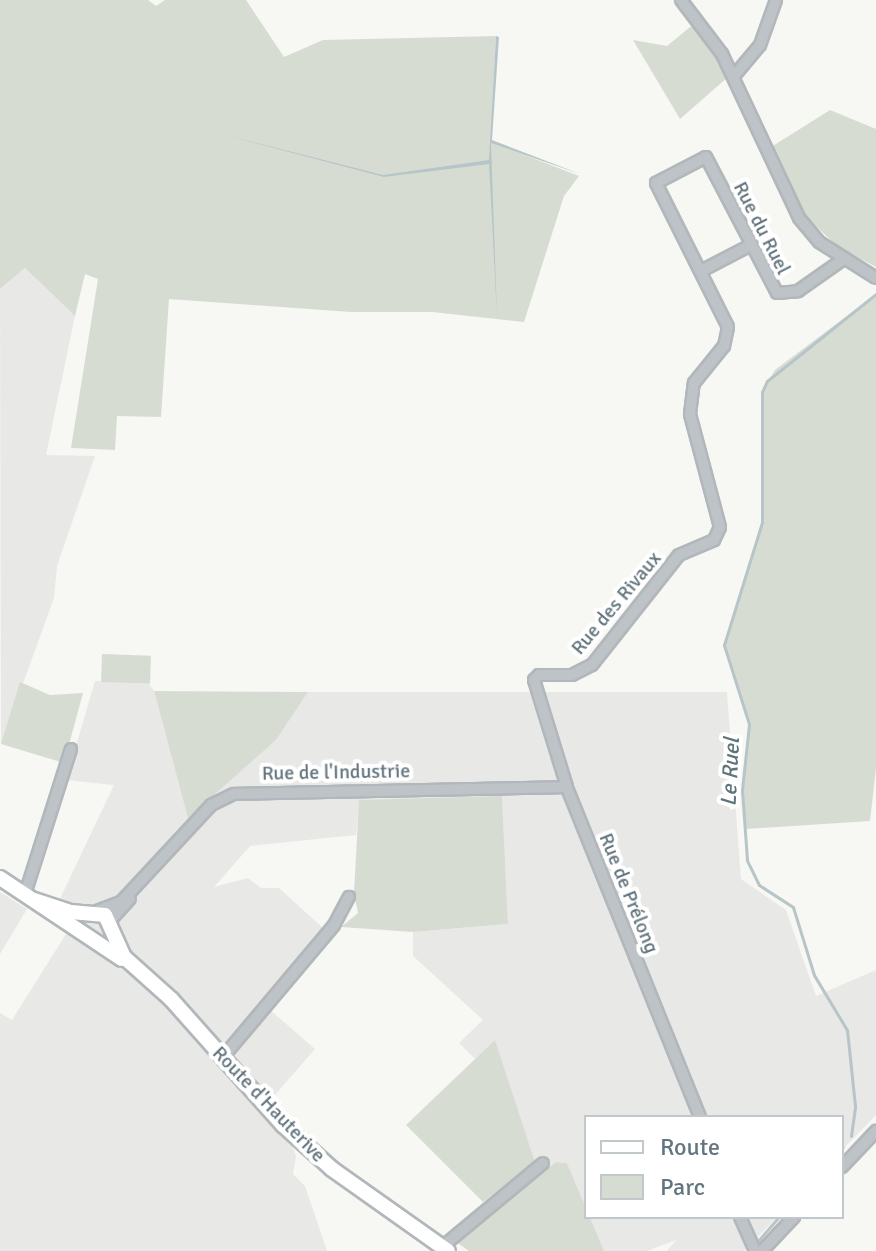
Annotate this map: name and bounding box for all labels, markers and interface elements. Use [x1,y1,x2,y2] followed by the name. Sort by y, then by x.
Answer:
[728,177,796,279] street label: Rue du Ruel
[566,547,666,659] street label: Rue des Rivaux
[715,737,745,807] water label: Le Ruel
[262,759,410,785] street label: Rue de l'Industrie
[594,829,664,957] street label: Rue de Prélong
[208,1041,330,1167] street label: Route d'Hauterive
[584,1115,844,1219] legend
[660,1132,720,1162] text: Route
[660,1172,705,1202] text: Parc

